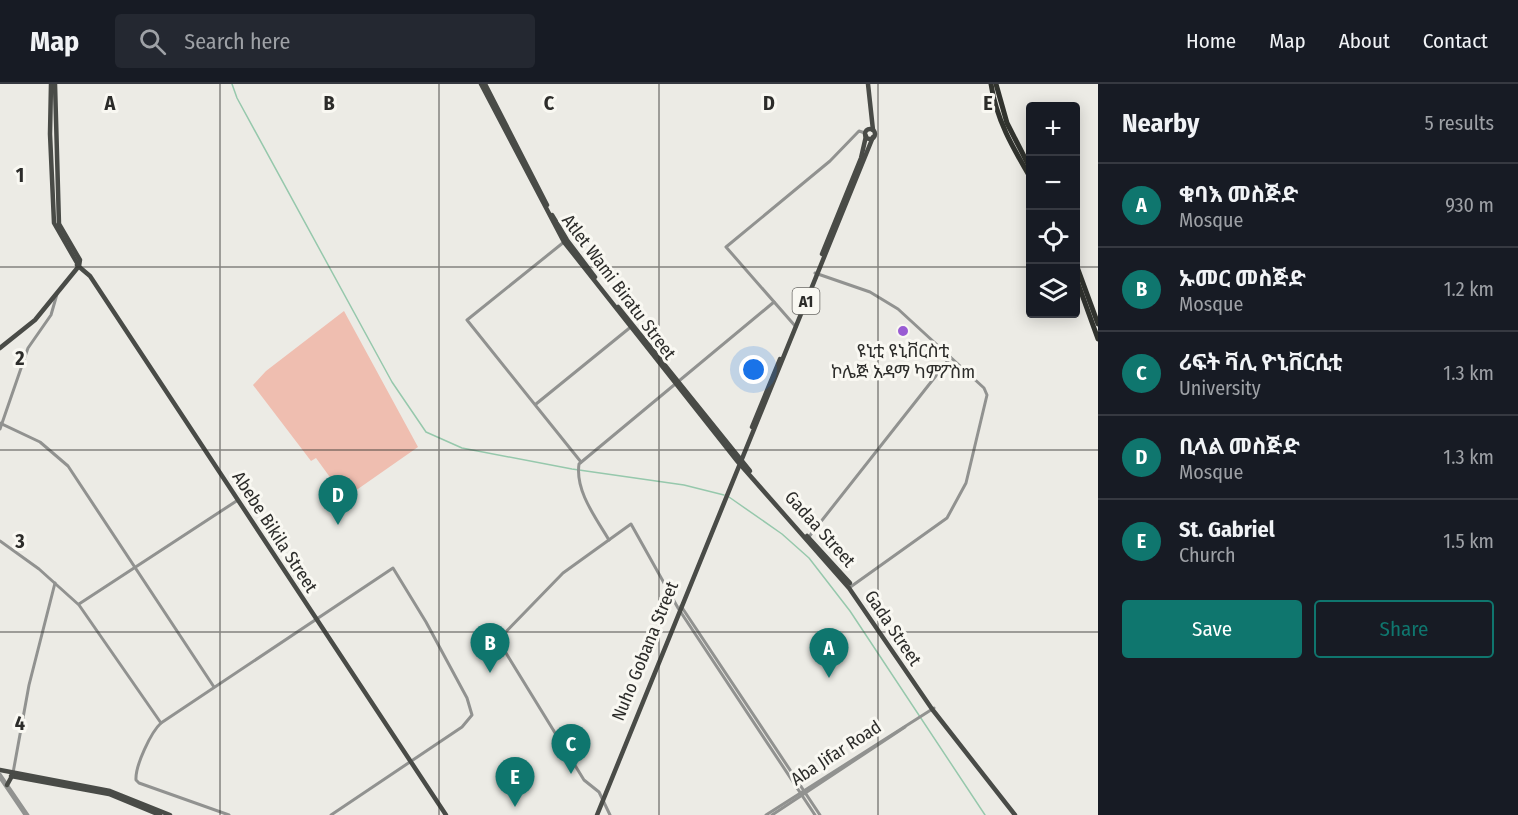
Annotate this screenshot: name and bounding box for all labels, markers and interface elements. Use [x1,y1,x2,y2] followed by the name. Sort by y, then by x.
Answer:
[115,14,535,68] search box
[30,25,79,58] text: Map
[136,25,169,58] icon: search
[184,28,290,55] text: Search here
[1186,28,1236,54] text: Home
[1269,28,1306,54] text: Map
[1339,28,1390,54] text: About
[1423,28,1488,54] text: Contact
[104,91,117,115] text: A
[323,91,335,115] text: B
[544,91,555,115] text: C
[763,91,775,115] text: D
[983,91,993,115] text: E
[1026,102,1080,318] map controls
[1026,102,1080,156] button: +
[1122,108,1199,139] text: Nearby
[1424,111,1494,135] text: 5 results
[1026,156,1080,210] button: −
[16,163,24,187] text: 1
[1179,181,1298,208] text: ቁባእ መስጅድ
[1136,193,1147,217] text: A
[1445,193,1494,217] text: 930 m
[1179,208,1243,232] text: Mosque
[557,210,681,364] street label: Atlet Wami Biratu Street
[1026,210,1080,264] button: locate
[1026,264,1080,318] button: layers
[1179,265,1306,292] text: ኡመር መስጅድ
[1136,277,1147,301] text: B
[1444,277,1494,301] text: 1.2 km
[792,288,820,314] road number: A1
[1179,292,1243,316] text: Mosque
[896,324,910,338] marker: ዩኒቲ ዩኒቨርስቲ ኮሌጅ አዳማ ካምፖስm
[831,340,975,383] place label: ዩኒቲ ዩኒቨርስቲ ኮሌጅ አዳማ ካምፖስm
[14,346,25,370] text: 2
[1179,349,1343,376] text: ሪፍት ቫሊ ዮኒቨርሲቲ
[739,355,768,384] your location
[1136,361,1147,385] text: C
[1443,361,1494,385] text: 1.3 km
[1179,376,1261,400] text: University
[1179,433,1300,460] text: ቢላል መስጅድ
[1136,445,1147,469] text: D
[1443,445,1494,469] text: 1.3 km
[1179,460,1243,484] text: Mosque
[228,467,322,597] street label: Abebe Bikila Street
[318,476,358,525] pin: D
[780,486,860,572] street label: Gadaa Street
[1179,516,1275,543] text: St. Gabriel
[14,529,25,553] text: 3
[1137,529,1146,553] text: E
[1443,529,1494,553] text: 1.5 km
[1179,543,1235,567] text: Church
[607,578,683,724] street label: Nuho Gobana Street
[860,586,926,670] street label: Gada Street
[1122,600,1302,658] button: Save
[1314,600,1494,658] button: Share
[470,624,510,673] pin: B
[810,628,848,678] pin: A
[15,711,25,735] text: 4
[787,716,885,790] street label: Aba Jifar Road
[552,724,590,774] pin: C
[496,758,534,807] pin: E

